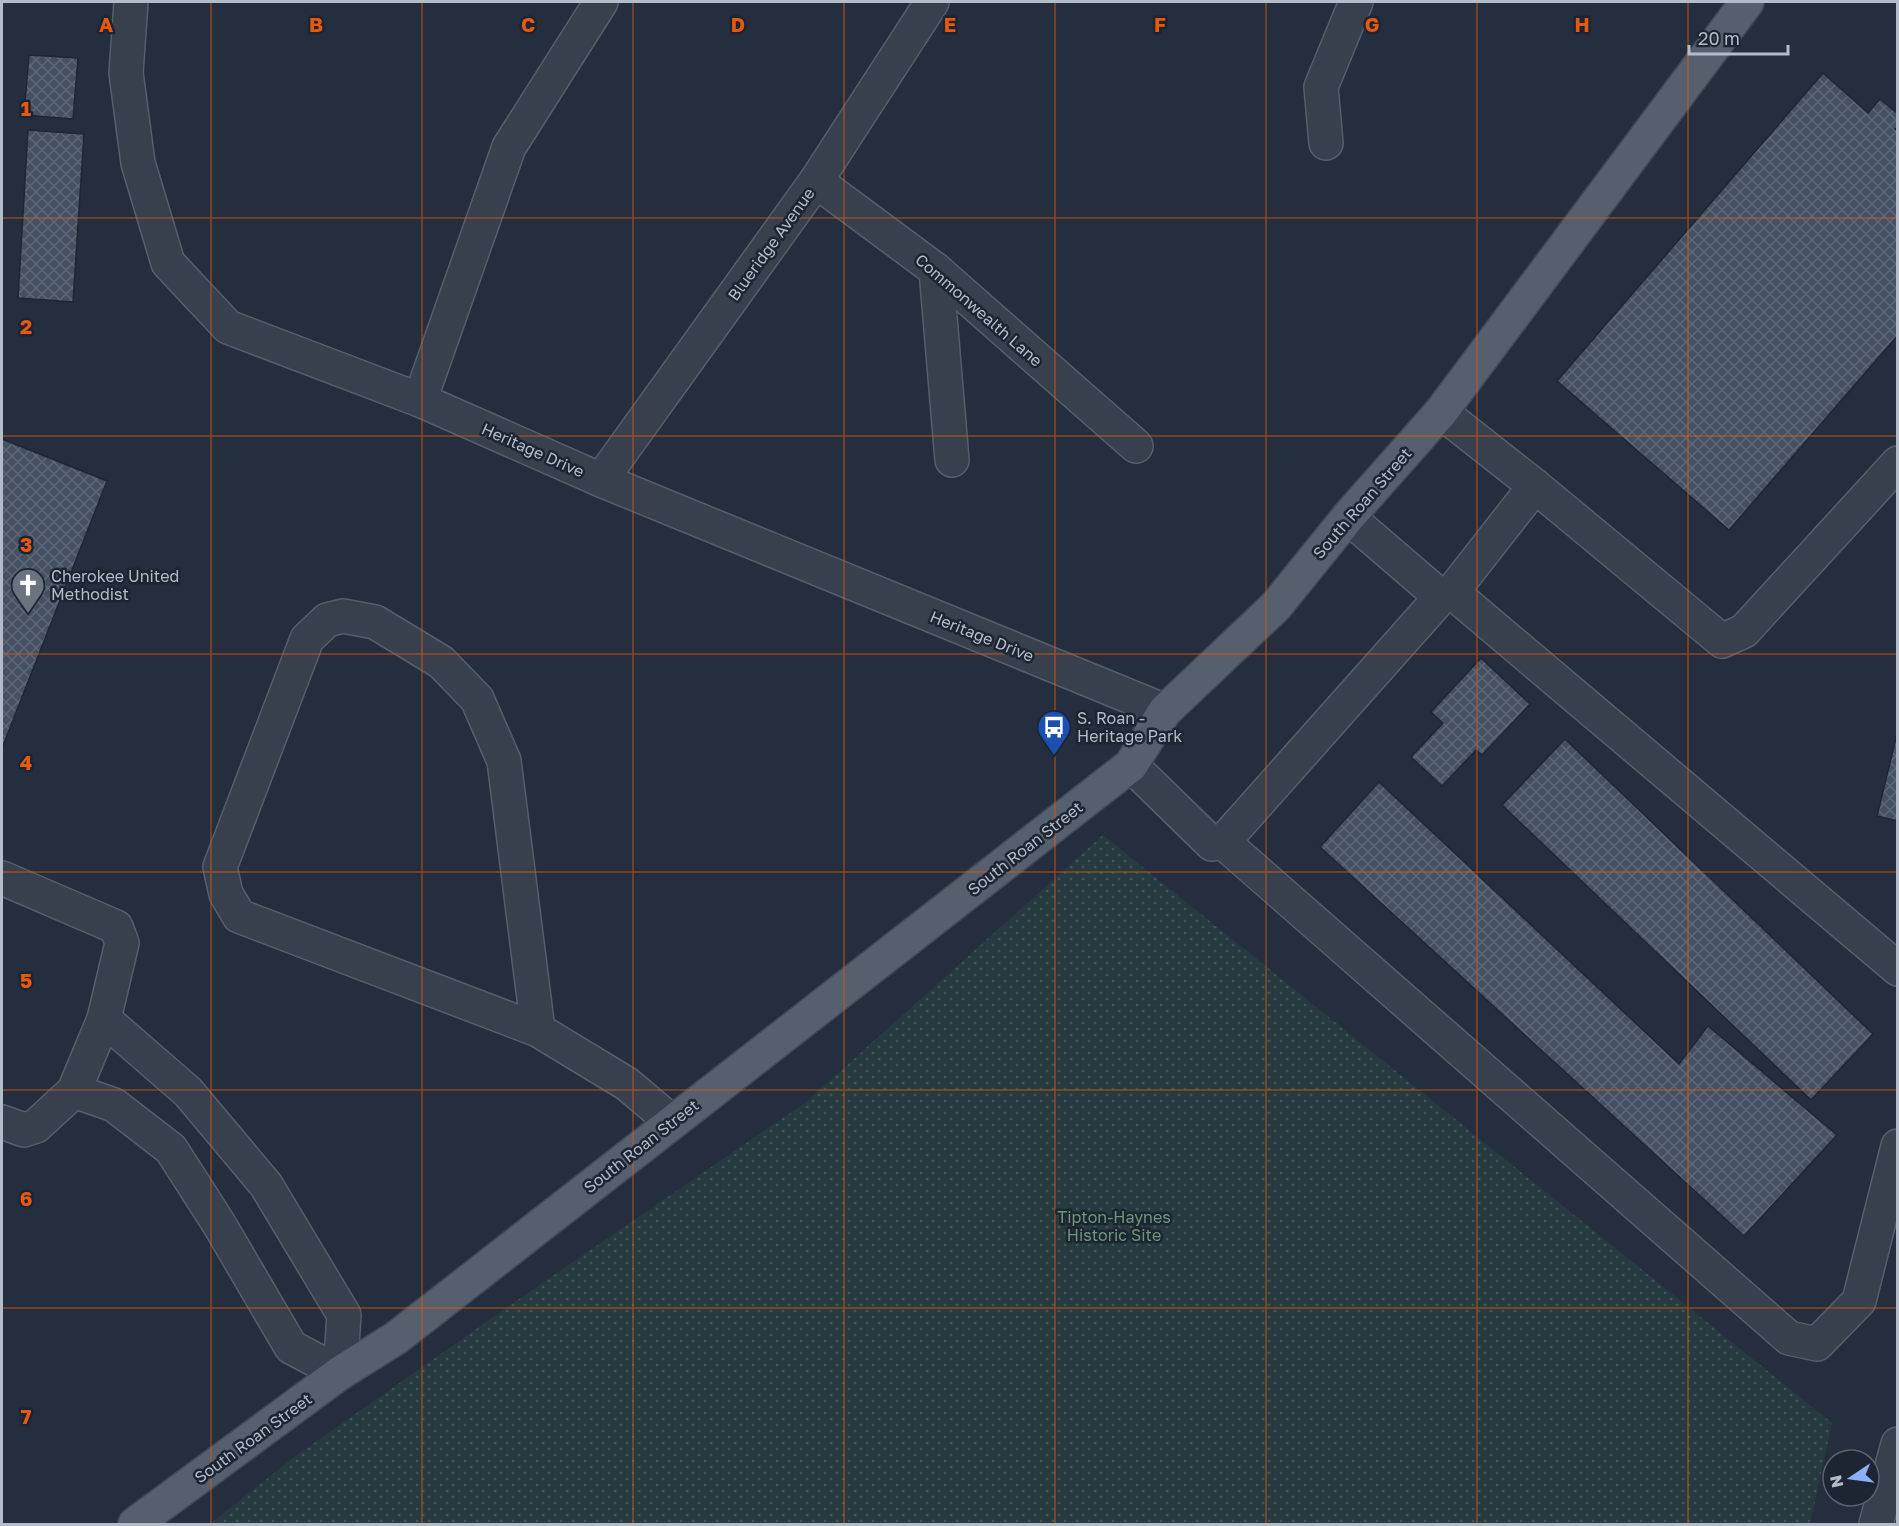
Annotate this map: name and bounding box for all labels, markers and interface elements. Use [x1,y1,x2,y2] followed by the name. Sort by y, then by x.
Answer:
[99,12,113,36] text: A
[309,12,323,36] text: B
[521,12,535,36] text: C
[731,12,745,36] text: D
[944,12,956,36] text: E
[1154,12,1166,36] text: F
[1365,12,1379,36] text: G
[1574,12,1590,36] text: H
[1689,18,1788,56] scale bar
[1698,27,1740,49] text: 20 m
[21,96,31,120] text: 1
[723,184,819,304] street label: Blueridge Avenue
[911,249,1047,371] street label: Commonwealth Lane
[20,314,32,338] text: 2
[479,418,587,482] street label: Heritage Drive
[1308,443,1416,563] street label: South Roan Street
[20,532,32,556] text: 3
[51,566,179,604] place label: Cherokee United Methodist
[10,567,46,614] church icon: Cherokee United Methodist
[927,606,1037,666] street label: Heritage Drive
[1077,708,1182,746] place label: S. Roan - Heritage Park
[1036,709,1072,756] bus stop icon: S. Roan - Heritage Park
[20,750,32,774] text: 4
[964,797,1086,899] street label: South Roan Street
[20,968,32,992] text: 5
[580,1095,702,1197] street label: South Roan Street
[20,1186,32,1210] text: 6
[1057,1207,1171,1245] park label: Tipton-Haynes Historic Site
[190,1389,316,1487] street label: South Roan Street
[21,1404,32,1428] text: 7
[1821,1448,1881,1508] north arrow
[1825,1473,1847,1490] text: N

